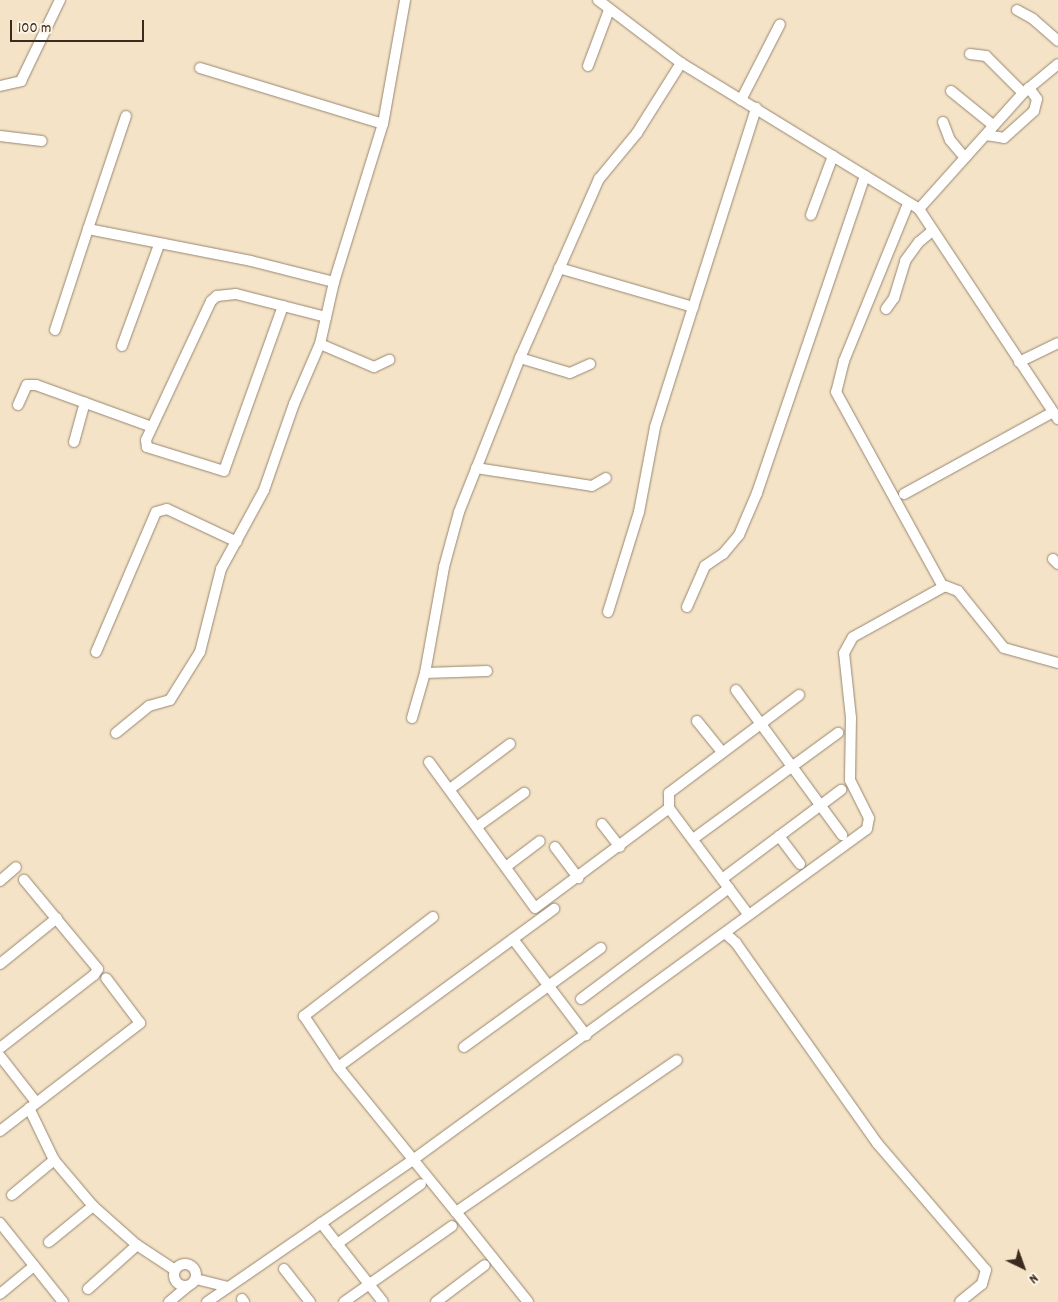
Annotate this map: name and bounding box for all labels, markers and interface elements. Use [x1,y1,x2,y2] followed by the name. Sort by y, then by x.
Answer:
[12,10,146,42] scale bar
[18,18,51,40] text: 100 m
[998,1242,1048,1292] north arrow
[1024,1268,1042,1288] text: N

